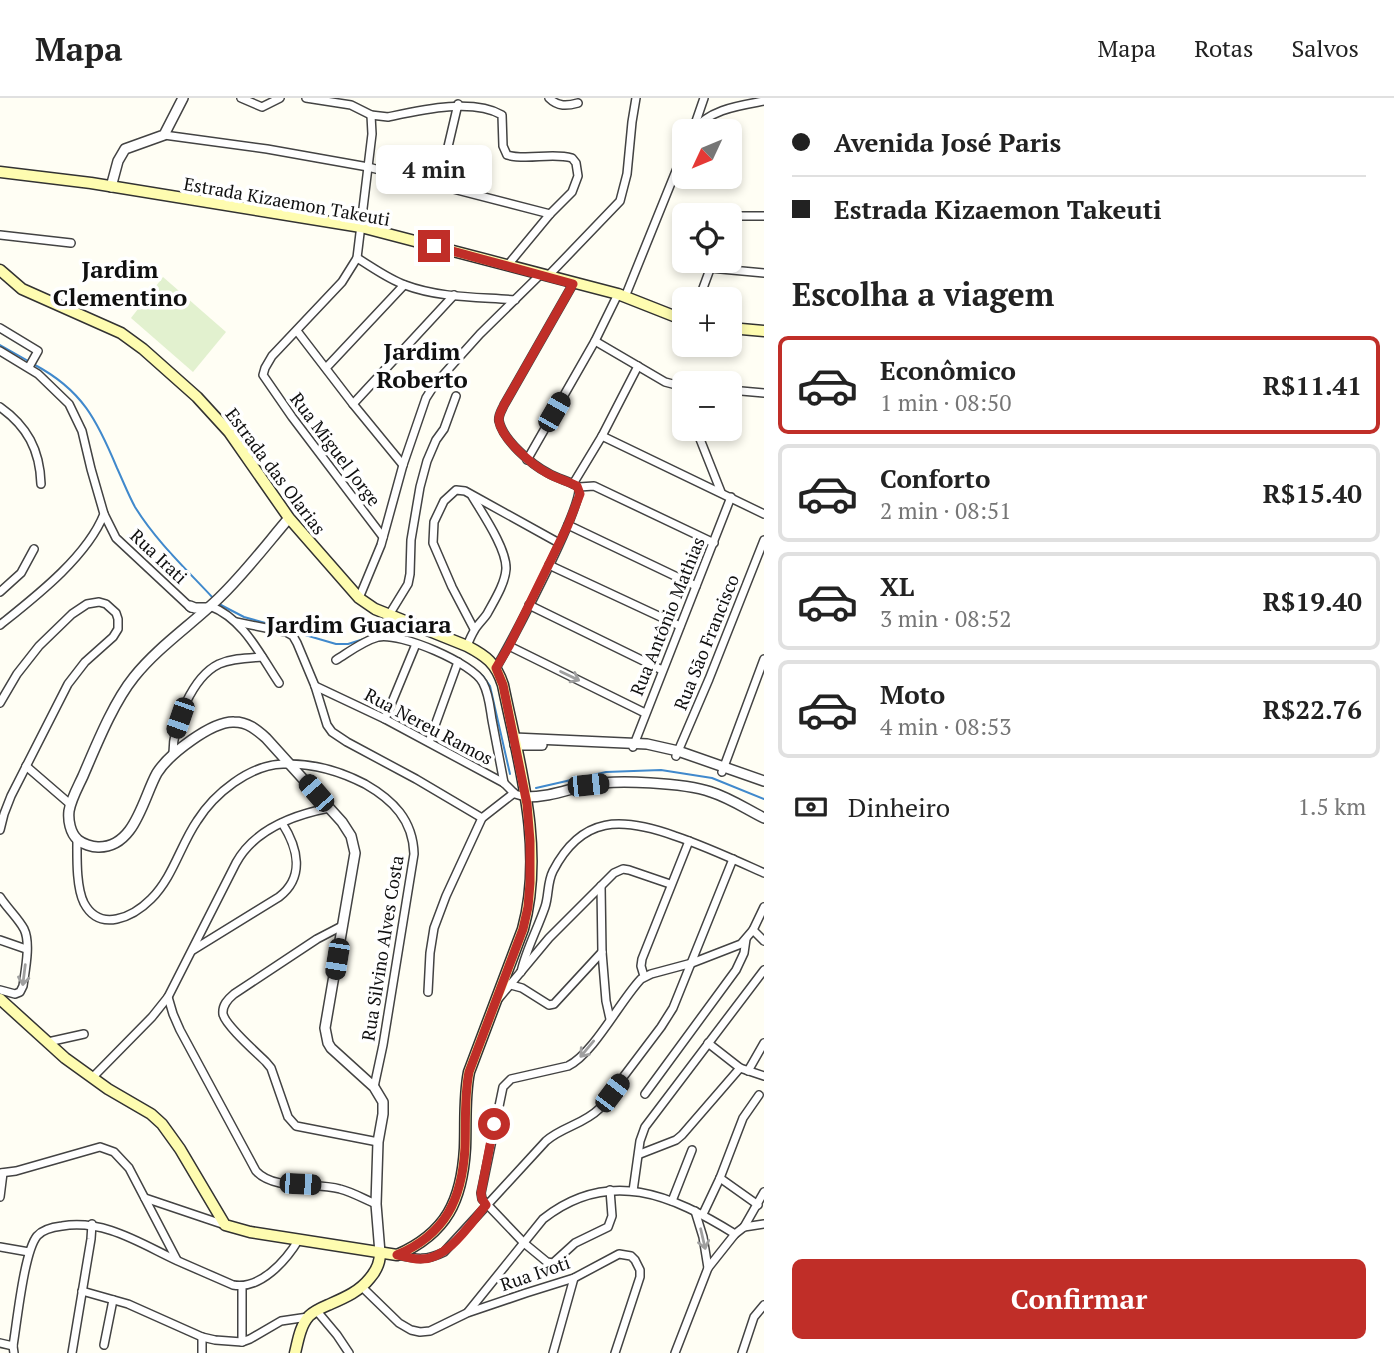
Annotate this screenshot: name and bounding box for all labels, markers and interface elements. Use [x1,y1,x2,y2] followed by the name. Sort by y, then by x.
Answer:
[35,27,123,70] text: Mapa
[1097,32,1156,64] text: Mapa
[1194,32,1253,64] text: Rotas
[1291,32,1359,64] text: Salvos
[672,119,742,189] north arrow
[672,119,742,441] map controls
[834,125,1061,159] text: Avenida José Paris
[376,144,492,194] callout: 4 min
[403,154,465,185] text: 4 min
[182,171,392,231] street label: Estrada Kizaemon Takeuti
[834,192,1162,226] text: Estrada Kizaemon Takeuti
[672,203,742,273] button: locate
[418,230,450,262] route end
[53,253,187,313] district label: Jardim Clementino
[792,273,1054,315] text: Escolha a viagem
[672,287,742,357] button: +
[376,335,468,395] district label: Jardim Roberto
[880,353,1016,387] text: Econômico
[796,354,859,417] icon: car
[1263,368,1362,402] text: R$11.41
[672,371,742,441] button: −
[285,387,387,511] street label: Rua Miguel Jorge
[880,387,1012,418] text: 1 min · 08:50
[535,389,574,435] car
[220,403,332,539] street label: Estrada das Olarias
[880,461,990,495] text: Conforto
[796,462,859,525] icon: car
[1263,476,1362,510] text: R$15.40
[880,495,1012,526] text: 2 min · 08:51
[125,523,193,589] street label: Rua Irati
[624,533,710,699] street label: Rua Antônio Mathias
[880,569,914,603] text: XL
[796,570,859,633] icon: car
[668,571,744,713] street label: Rua São Francisco
[1263,584,1362,618] text: R$19.40
[880,603,1012,634] text: 3 min · 08:52
[266,608,452,640] district label: Jardim Guaciara
[559,670,580,683] one-way arrow
[880,677,945,711] text: Moto
[796,678,859,741] icon: car
[361,682,497,770] street label: Rua Nereu Ramos
[1263,692,1362,726] text: R$22.76
[164,695,197,741] car
[880,711,1012,742] text: 4 min · 08:53
[295,770,338,816] car
[567,772,610,798] car
[792,788,830,826] icon: cash
[848,790,950,824] text: Dinheiro
[1298,791,1366,822] text: 1.5 km
[355,854,409,1042] street label: Rua Silvino Alves Costa
[324,937,351,981] car
[17,964,30,986] one-way arrow
[579,1039,595,1057] one-way arrow
[591,1070,634,1116] car
[478,1108,510,1140] route start
[279,1172,322,1196] car
[696,1227,710,1250] one-way arrow
[497,1250,573,1296] street label: Rua Ivoti
[792,1259,1366,1339] button: Confirmar

